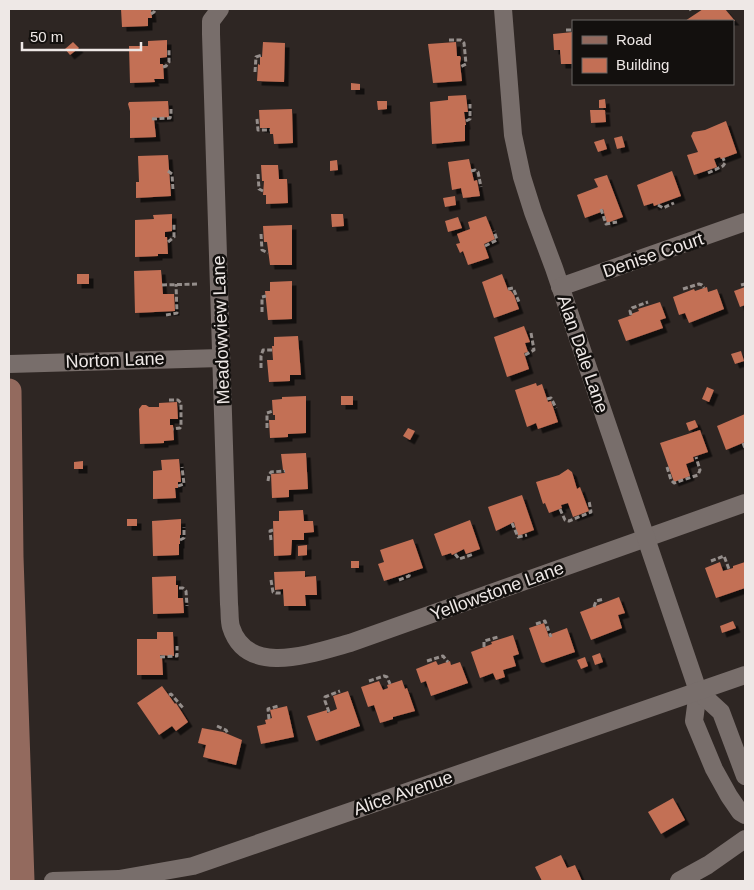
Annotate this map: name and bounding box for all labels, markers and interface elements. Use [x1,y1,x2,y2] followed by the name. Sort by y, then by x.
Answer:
[22,20,141,52] scale bar
[572,20,734,85] legend
[30,28,63,45] text: 50 m
[616,31,652,48] text: Road
[616,56,669,73] text: Building
[600,228,706,282] street label: Denise Court
[208,255,234,405] street label: Meadowview Lane
[554,293,612,415] street label: Alan Dale Lane
[65,348,165,372] street label: Norton Lane
[428,558,566,624] street label: Yellowstone Lane
[351,767,455,819] street label: Alice Avenue

